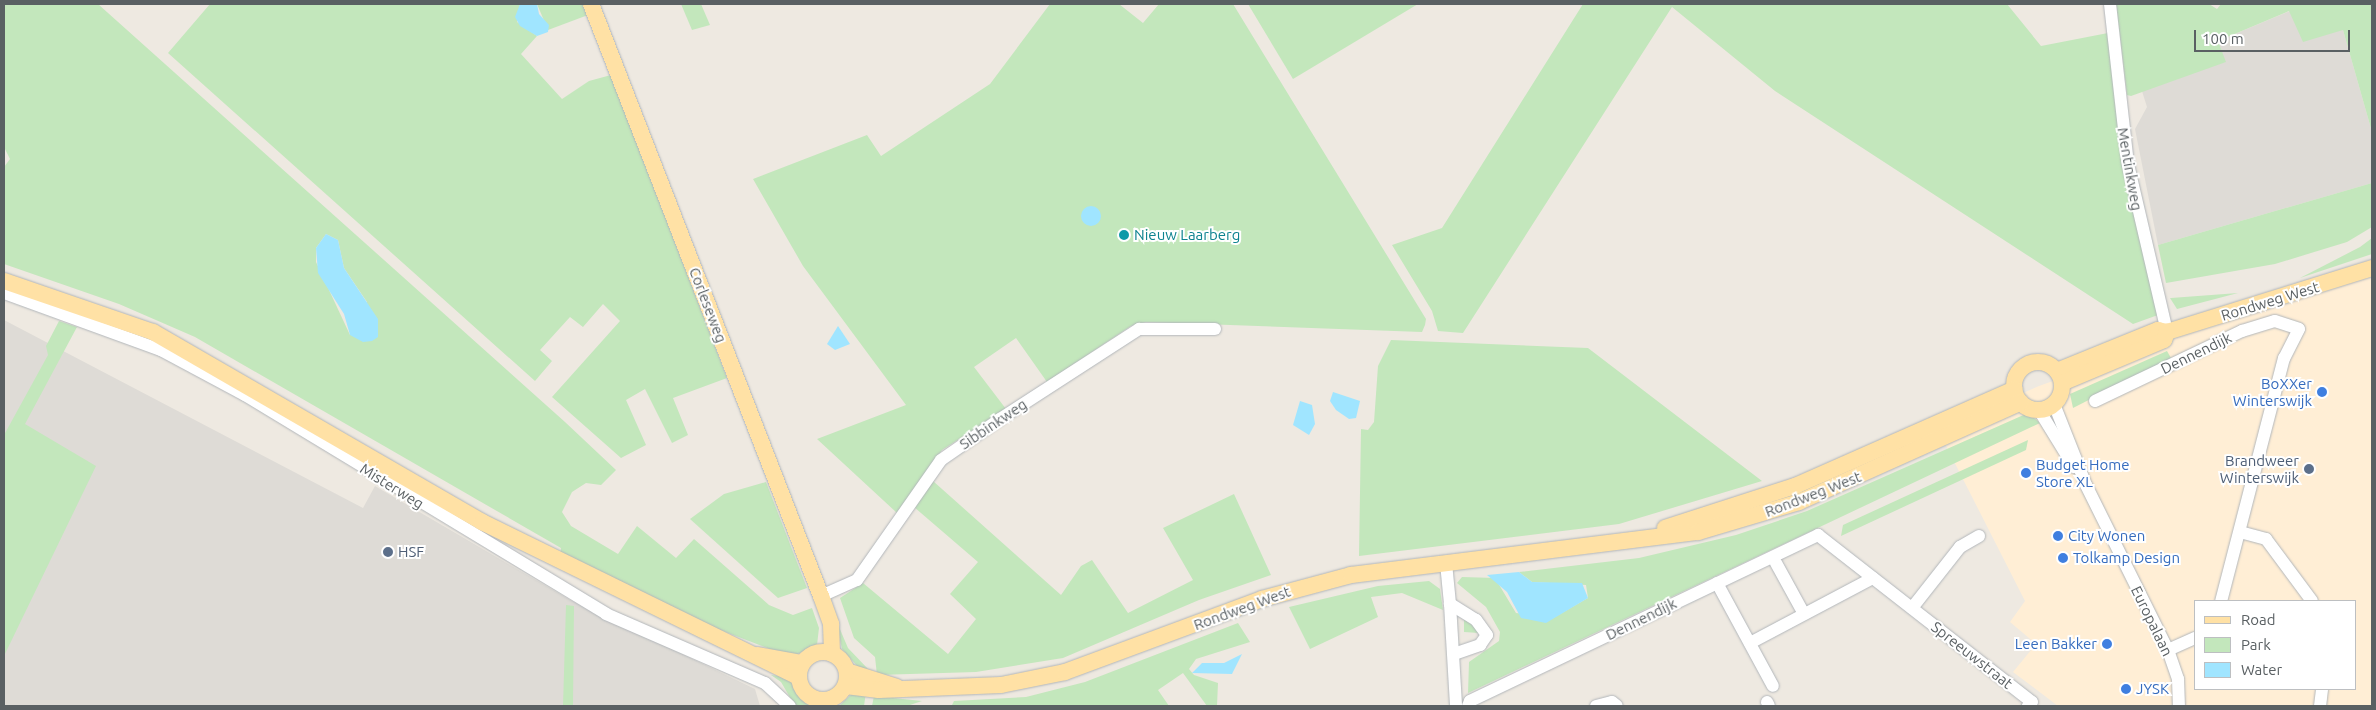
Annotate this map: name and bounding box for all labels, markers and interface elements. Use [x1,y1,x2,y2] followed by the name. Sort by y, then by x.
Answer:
[2196,20,2352,52] scale bar
[2202,30,2244,47] text: 100 m
[2114,126,2146,212] street label: Mentinkweg
[1134,226,1240,244] place label: Nieuw Laarberg
[1118,229,1130,241] marker: Nieuw Laarberg
[685,265,731,345] street label: Corleseweg
[2219,278,2321,324] street label: Rondweg West
[2158,328,2234,378] street label: Dennendijk
[2233,374,2312,409] place label: BoXXer Winterswijk
[2316,386,2328,398] marker: BoXXer Winterswijk
[956,395,1030,453] street label: Sibbinkweg
[2220,451,2299,486] place label: Brandweer Winterswijk
[2036,455,2130,490] place label: Budget Home Store XL
[357,459,427,513] street label: Misterweg
[2303,463,2315,475] marker: Brandweer Winterswijk
[1762,467,1864,521] street label: Rondweg West
[2020,467,2032,479] marker: Budget Home Store XL
[2068,527,2145,545] place label: City Wonen
[2052,530,2064,542] marker: City Wonen
[398,543,424,561] place label: HSF
[382,546,394,558] marker: HSF
[2073,549,2180,567] place label: Tolkamp Design
[2057,552,2069,564] marker: Tolkamp Design
[1191,582,1293,634] street label: Rondweg West
[2127,583,2177,659] street label: Europalaan
[1603,594,1679,644] street label: Dennendijk
[2194,600,2356,690] legend
[2241,611,2276,628] text: Road
[1928,618,2016,692] street label: Spreeuwstraat
[2015,635,2097,653] place label: Leen Bakker
[2241,636,2271,653] text: Park
[2101,638,2113,650] marker: Leen Bakker
[2241,661,2282,678] text: Water
[2136,680,2169,698] place label: JYSK
[2120,683,2132,695] marker: JYSK

